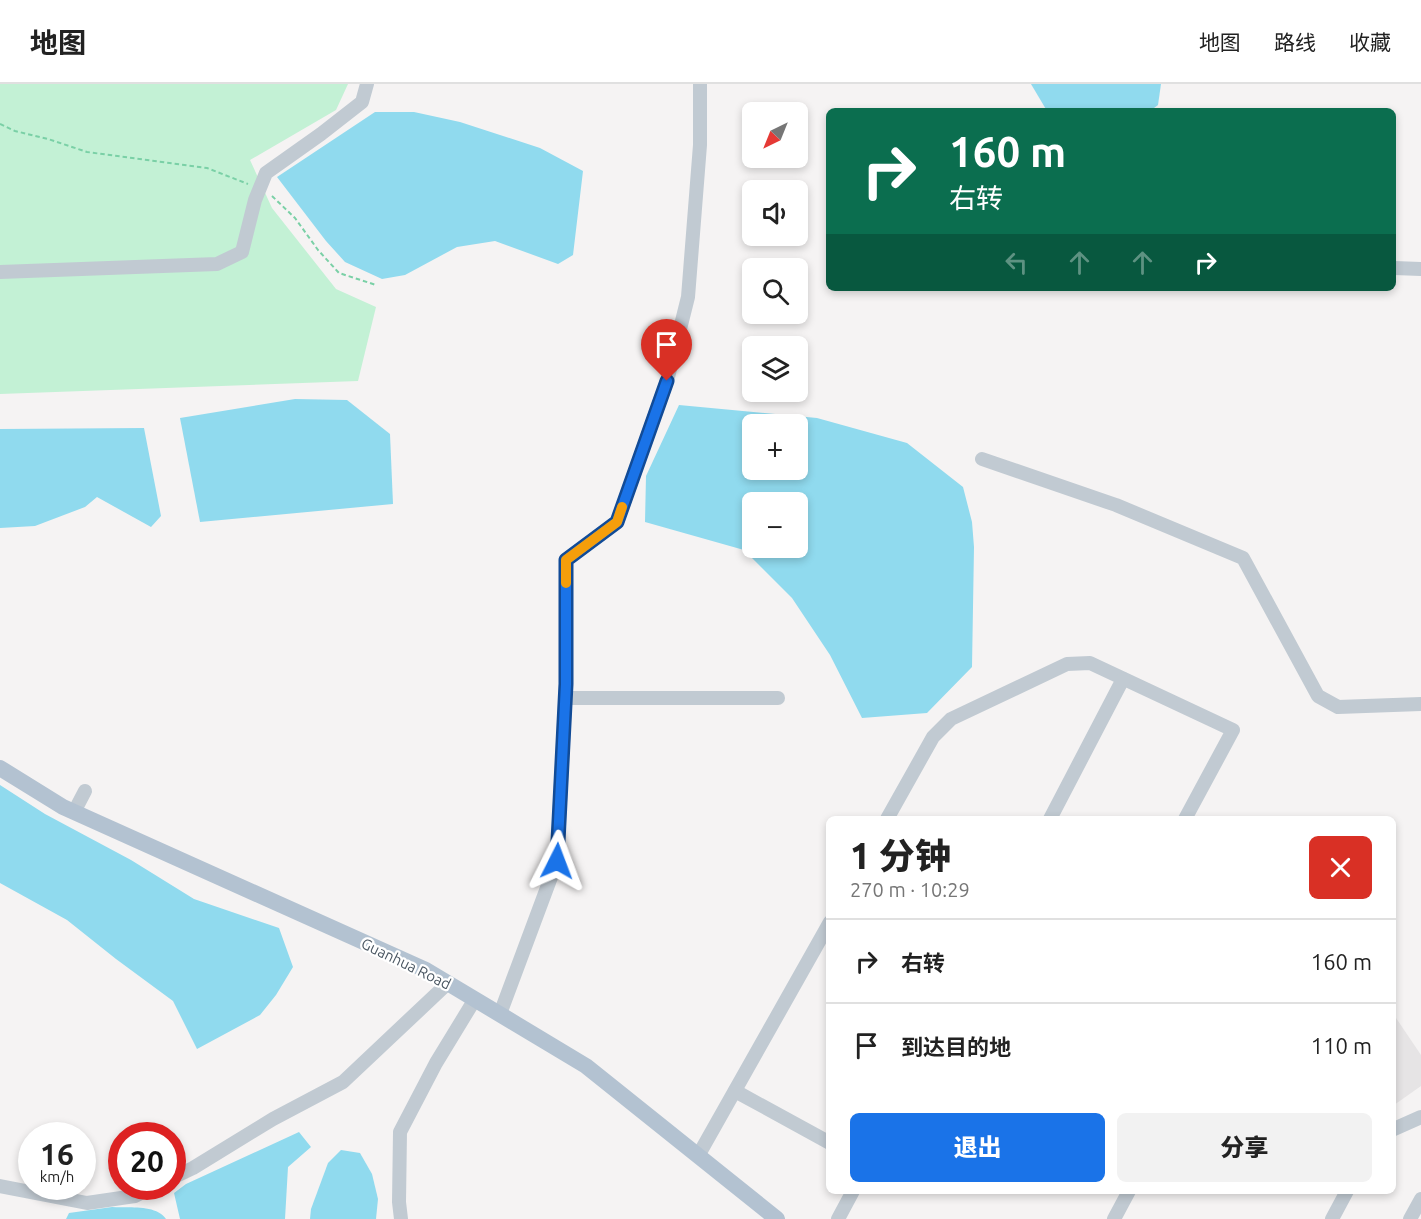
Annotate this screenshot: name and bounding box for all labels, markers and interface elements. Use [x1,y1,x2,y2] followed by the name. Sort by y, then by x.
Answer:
[30,27,86,58] text: 地图
[1199,30,1241,54] text: 地图
[1274,30,1316,54] text: 路线
[1349,30,1391,54] text: 收藏
[742,102,808,168] north arrow
[742,102,808,558] map controls
[949,128,1066,175] text: 160 m
[850,132,928,210] icon: right
[742,180,808,246] button: sound
[949,183,1003,213] text: 右转
[1000,246,1033,279] icon: left
[1063,246,1096,279] icon: ahead
[1126,246,1159,279] icon: ahead
[1189,246,1222,279] icon: right
[742,258,808,324] button: search
[641,319,692,381] pin
[650,328,683,361] icon: arrive
[742,336,808,402] button: layers
[742,414,808,480] button: +
[742,492,808,558] button: −
[525,829,589,893] position arrow
[850,835,951,876] text: 1 分钟
[1309,836,1372,899] button: close
[850,878,970,901] text: 270 m · 10:29
[359,935,454,993] street label: Guanhua Road
[850,945,883,978] icon: right
[1311,949,1372,974] text: 160 m
[901,950,945,975] text: 右转
[850,1029,883,1062] icon: arrive
[1311,1033,1372,1058] text: 110 m
[901,1034,1011,1059] text: 到达目的地
[850,1113,1105,1182] button: 退出
[1117,1113,1372,1182] button: 分享
[108,1122,186,1200] speed limit sign: 20
[40,1137,74,1171] text: 16
[40,1168,74,1185] text: km/h

